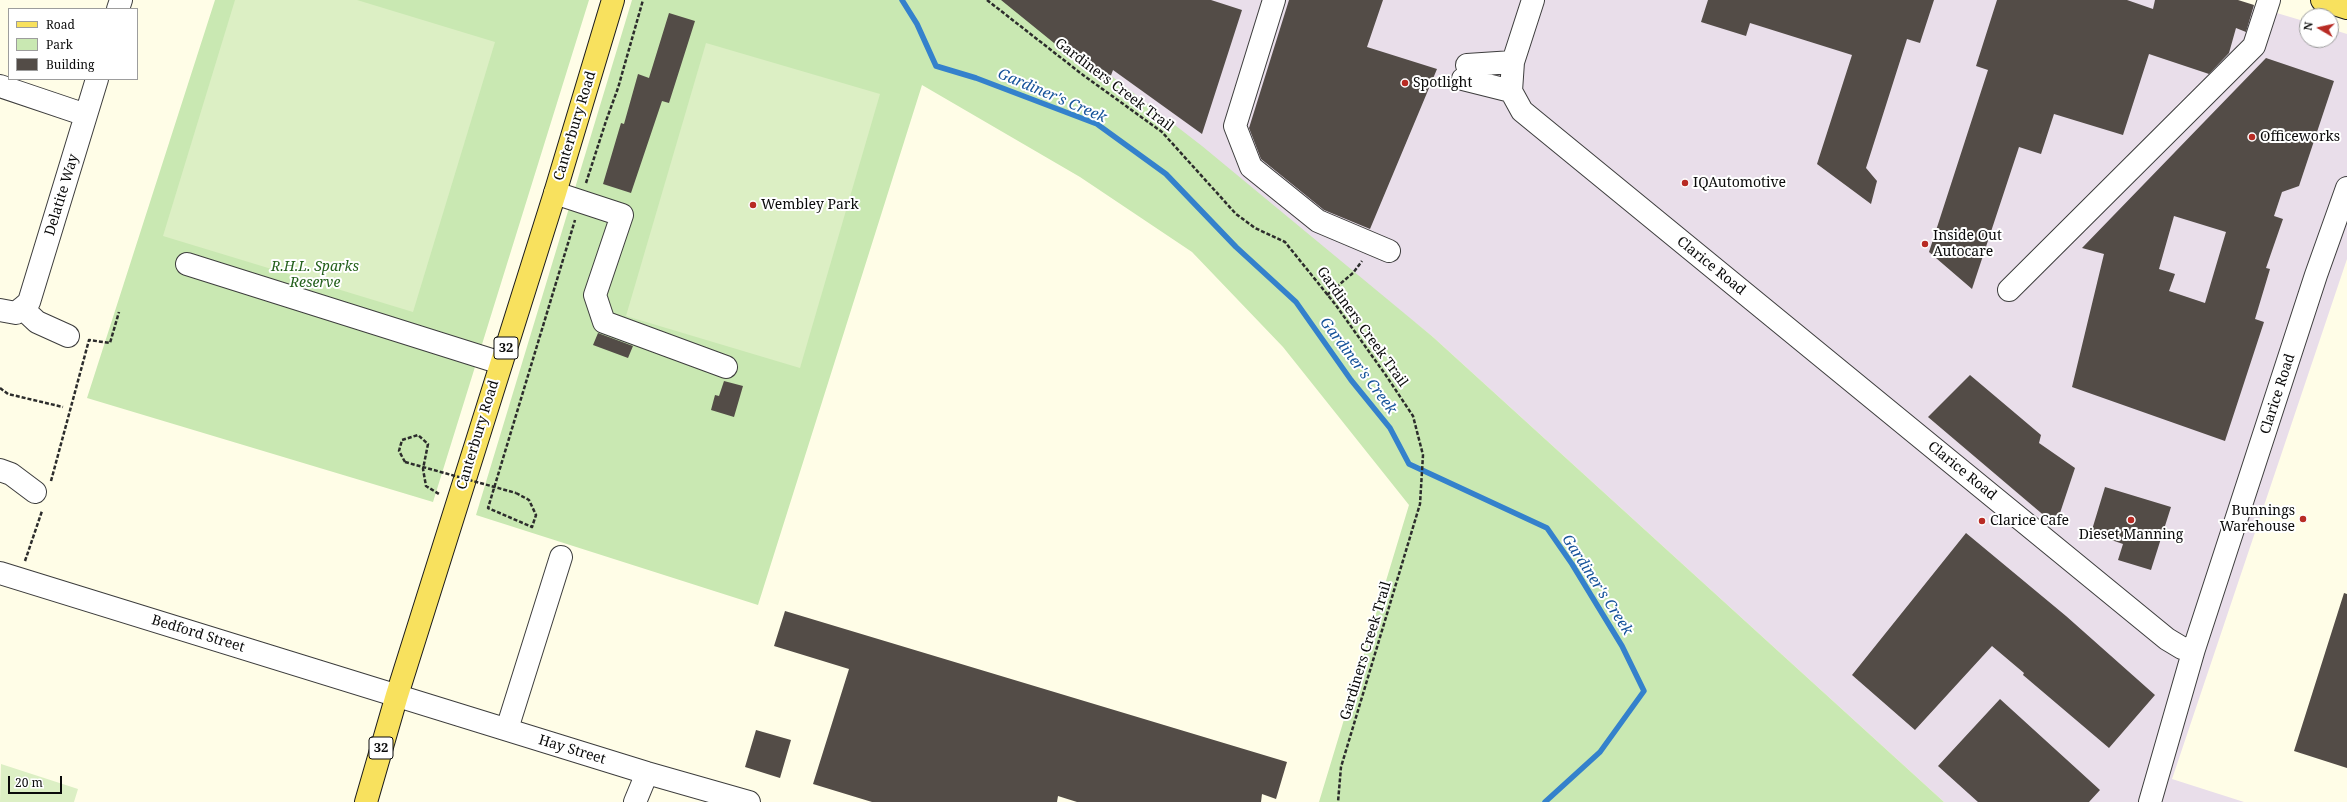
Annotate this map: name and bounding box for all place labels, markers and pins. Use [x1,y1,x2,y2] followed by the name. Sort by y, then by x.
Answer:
[1413,75,1472,91] place label: Spotlight
[1400,78,1410,88] marker: Spotlight
[2260,129,2340,145] place label: Officeworks
[2247,132,2257,142] marker: Officeworks
[1693,175,1786,191] place label: IQAutomotive
[1680,178,1690,188] marker: IQAutomotive
[761,197,859,213] place label: Wembley Park
[748,200,758,210] marker: Wembley Park
[1933,228,2002,260] place label: Inside Out Autocare
[1920,239,1930,249] marker: Inside Out Autocare
[2220,503,2295,536] place label: Bunnings Warehouse
[1990,513,2069,529] place label: Clarice Cafe
[2298,514,2308,524] marker: Bunnings Warehouse
[2126,515,2136,525] marker: Dieset Manning
[1977,516,1987,526] marker: Clarice Cafe
[2079,527,2183,543] place label: Dieset Manning

